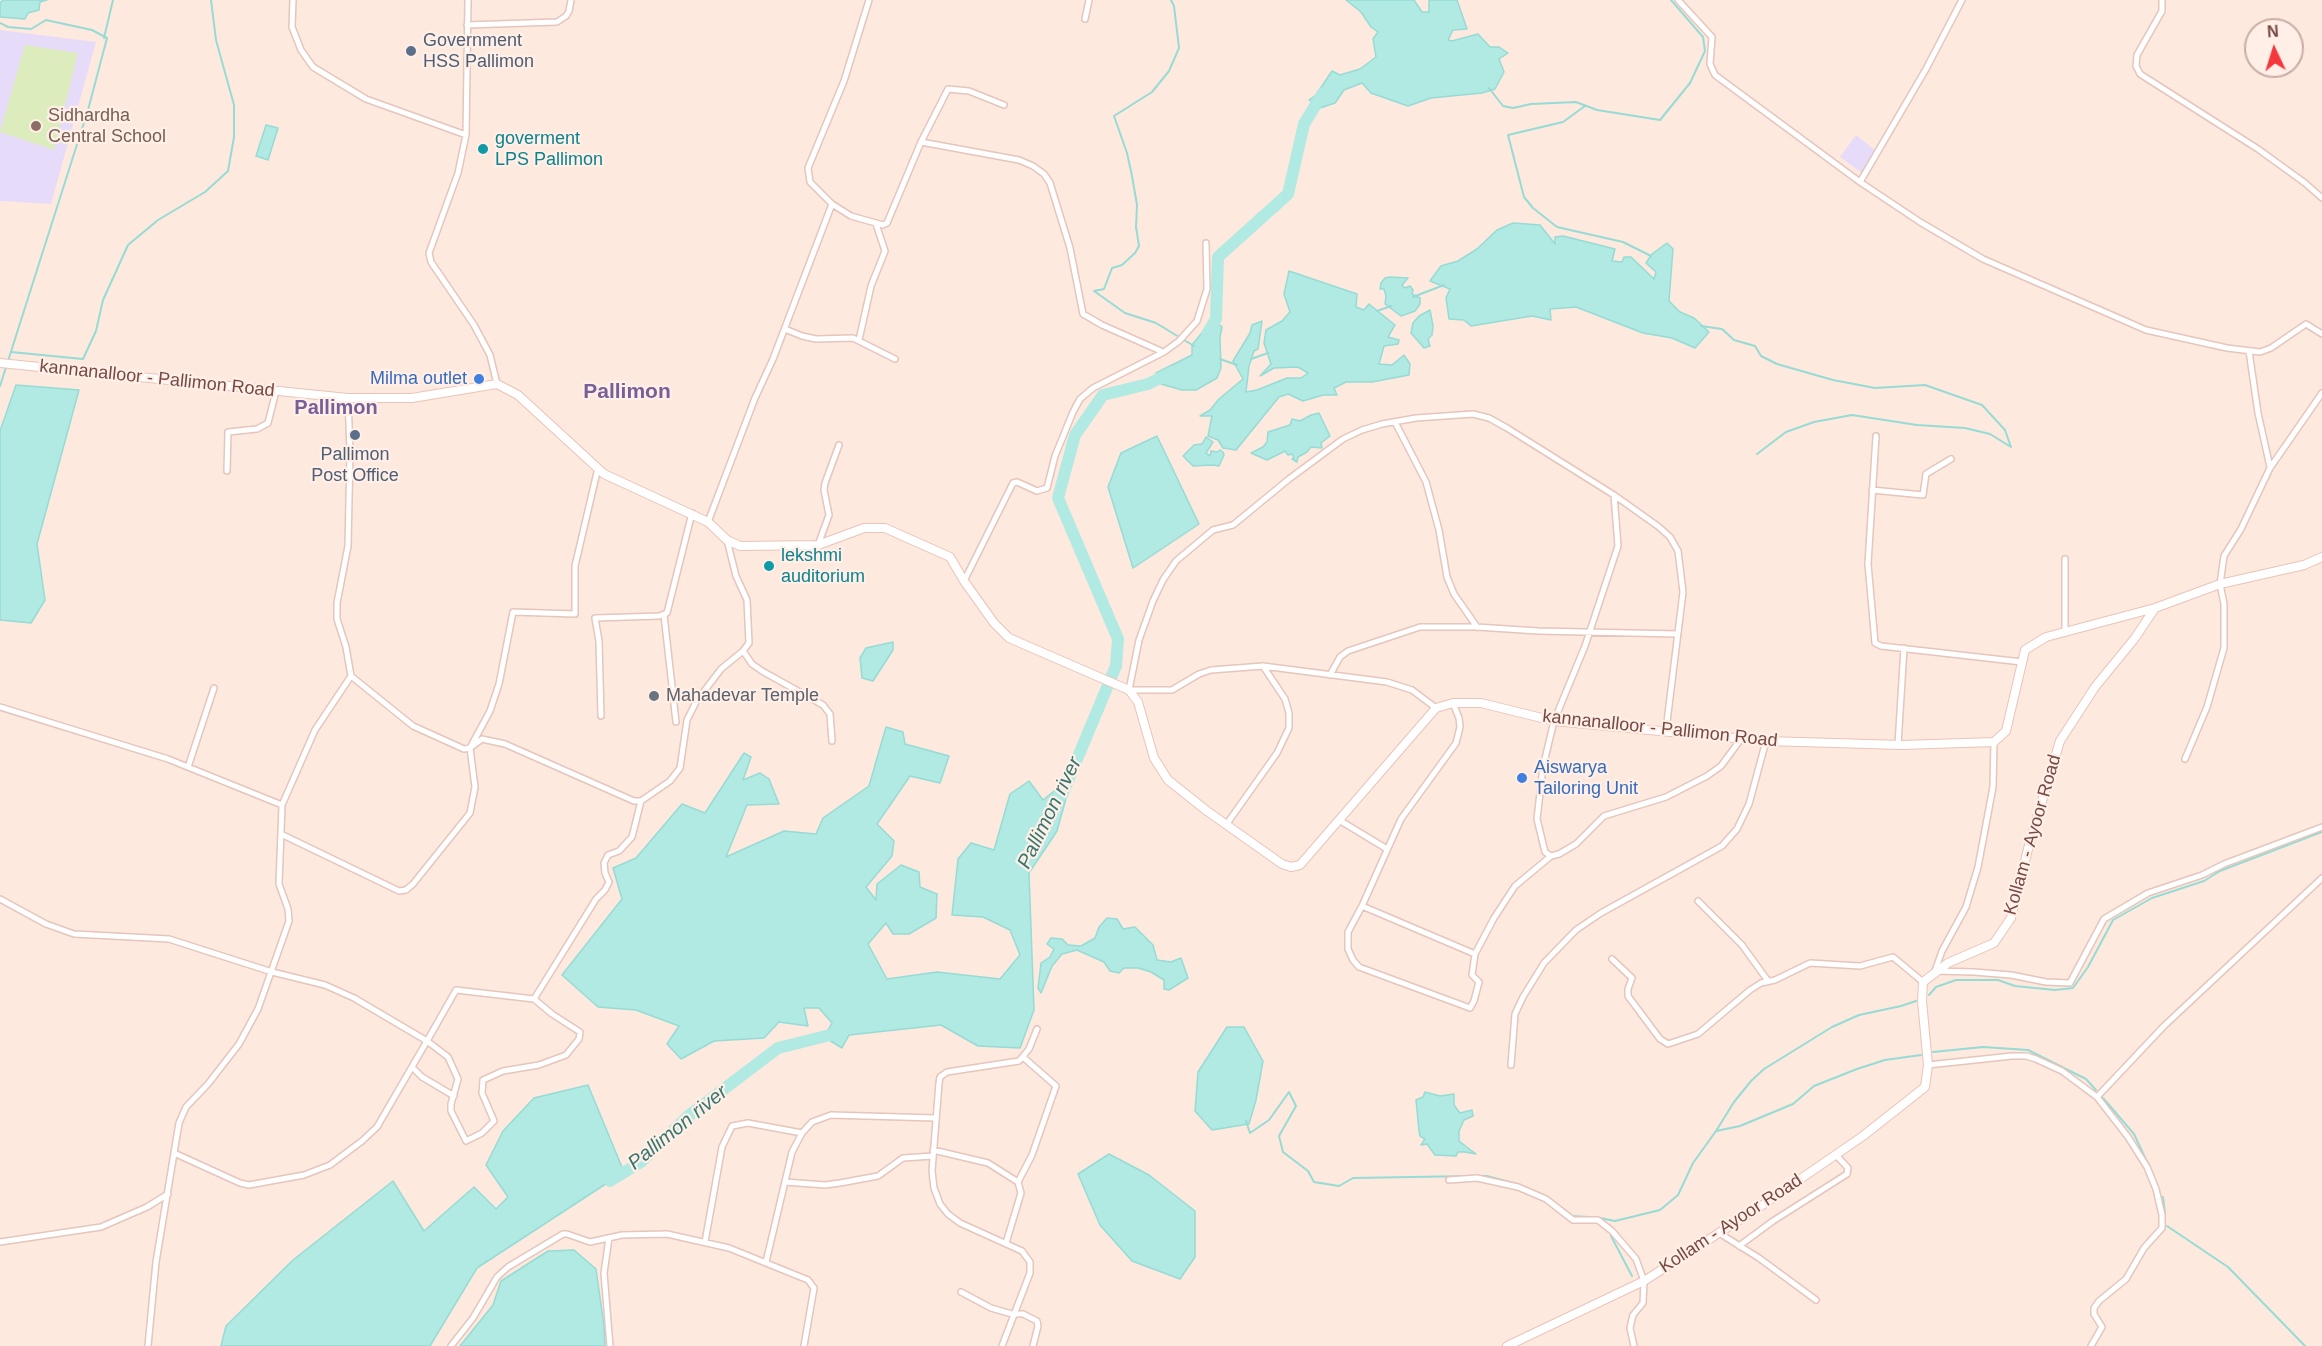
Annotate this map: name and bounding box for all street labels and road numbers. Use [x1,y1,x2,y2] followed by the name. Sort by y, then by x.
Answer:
[38,356,276,402] street label: kannanalloor - Pallimon Road
[1541,706,1779,752] street label: kannanalloor - Pallimon Road
[2000,752,2066,918] street label: Kollam - Ayoor Road
[1656,1170,1806,1278] street label: Kollam - Ayoor Road

